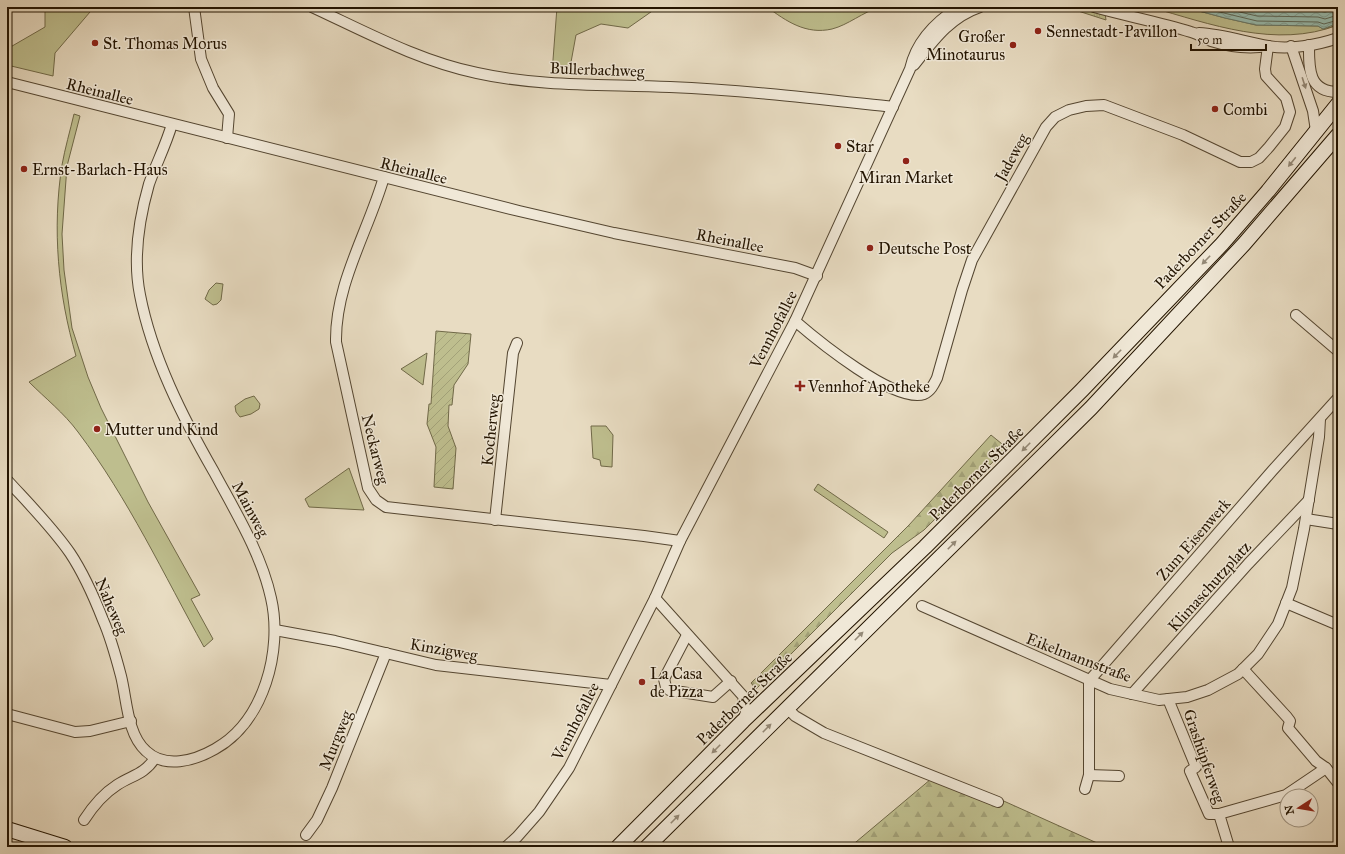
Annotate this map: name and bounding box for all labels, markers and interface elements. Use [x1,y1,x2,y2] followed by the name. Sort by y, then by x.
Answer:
[1046,22,1178,41] place label: Sennestadt-Pavillon
[1033,26,1043,36] marker: Sennestadt-Pavillon
[1191,26,1266,52] scale bar
[926,27,1005,64] place label: Großer Minotaurus
[1197,33,1222,47] text: 50 m
[103,34,227,53] place label: St. Thomas Morus
[90,38,100,48] marker: St. Thomas Morus
[1008,40,1018,50] marker: Großer Minotaurus
[549,58,645,82] street label: Bullerbachweg
[64,74,136,109] street label: Rheinallee
[1301,78,1307,90] one-way arrow
[1223,100,1268,119] place label: Combi
[1210,104,1220,114] marker: Combi
[990,129,1033,187] street label: Jadeweg
[846,137,874,156] place label: Star
[833,141,843,151] marker: Star
[378,153,450,188] street label: Rheinallee
[901,156,911,166] marker: Miran Market
[1287,156,1296,167] one-way arrow
[32,160,168,179] place label: Ernst-Barlach-Haus
[19,164,29,174] marker: Ernst-Barlach-Haus
[859,168,954,187] place label: Miran Market
[1151,188,1250,293] street label: Paderborner Straße
[694,225,766,256] street label: Rheinallee
[878,239,972,258] place label: Deutsche Post
[865,243,875,253] marker: Deutsche Post
[1202,255,1211,265] one-way arrow
[745,287,801,372] street label: Vennhofallee
[1112,349,1121,359] one-way arrow
[807,377,930,396] place label: Vennhof Apotheke
[795,381,805,391] marker: Vennhof Apotheke
[477,393,505,467] street label: Kocherweg
[357,412,394,487] street label: Neckarweg
[105,420,218,439] place label: Mutter und Kind
[925,422,1028,524] street label: Paderborner Straße
[92,424,102,434] marker: Mutter und Kind
[1021,442,1031,452] one-way arrow
[227,478,273,541] street label: Mainweg
[1153,494,1235,584] street label: Zum Eisenwerk
[1164,537,1255,636] street label: Klimaschutzplatz
[947,540,957,550] one-way arrow
[90,575,132,638] street label: Naheweg
[1024,629,1134,686] street label: Eikelmannstraße
[854,631,864,641] one-way arrow
[408,634,480,666] street label: Kinzigweg
[693,648,796,749] street label: Paderborner Straße
[650,664,703,701] place label: La Casa de Pizza
[637,677,647,687] marker: La Casa de Pizza
[547,679,603,764] street label: Vennhofallee
[315,707,357,773] street label: Murgweg
[1179,707,1230,806] street label: Grashüpferweg
[762,723,772,733] one-way arrow
[711,744,721,754] one-way arrow
[1279,788,1319,828] north arrow
[1282,803,1297,816] text: N
[670,815,680,824] one-way arrow

